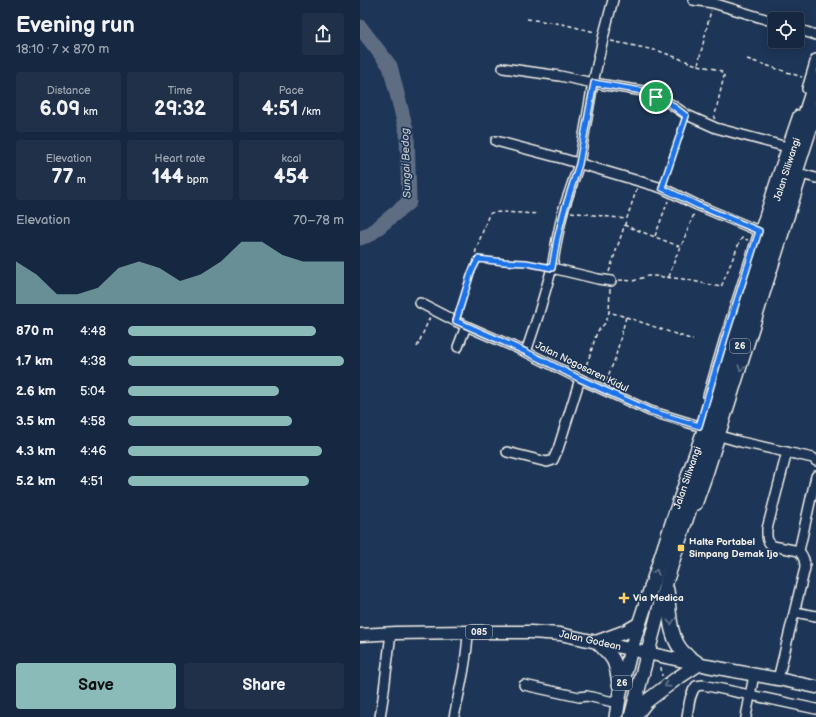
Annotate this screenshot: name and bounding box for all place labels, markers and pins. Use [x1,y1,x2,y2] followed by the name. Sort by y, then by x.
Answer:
[639,80,673,114] pin
[689,536,778,560] place label: Halte Portabel Simpang Demak Ijo
[676,543,686,553] marker: Halte Portabel Simpang Demak Ijo
[618,592,630,604] marker: Via Medica
[633,592,684,604] place label: Via Medica

